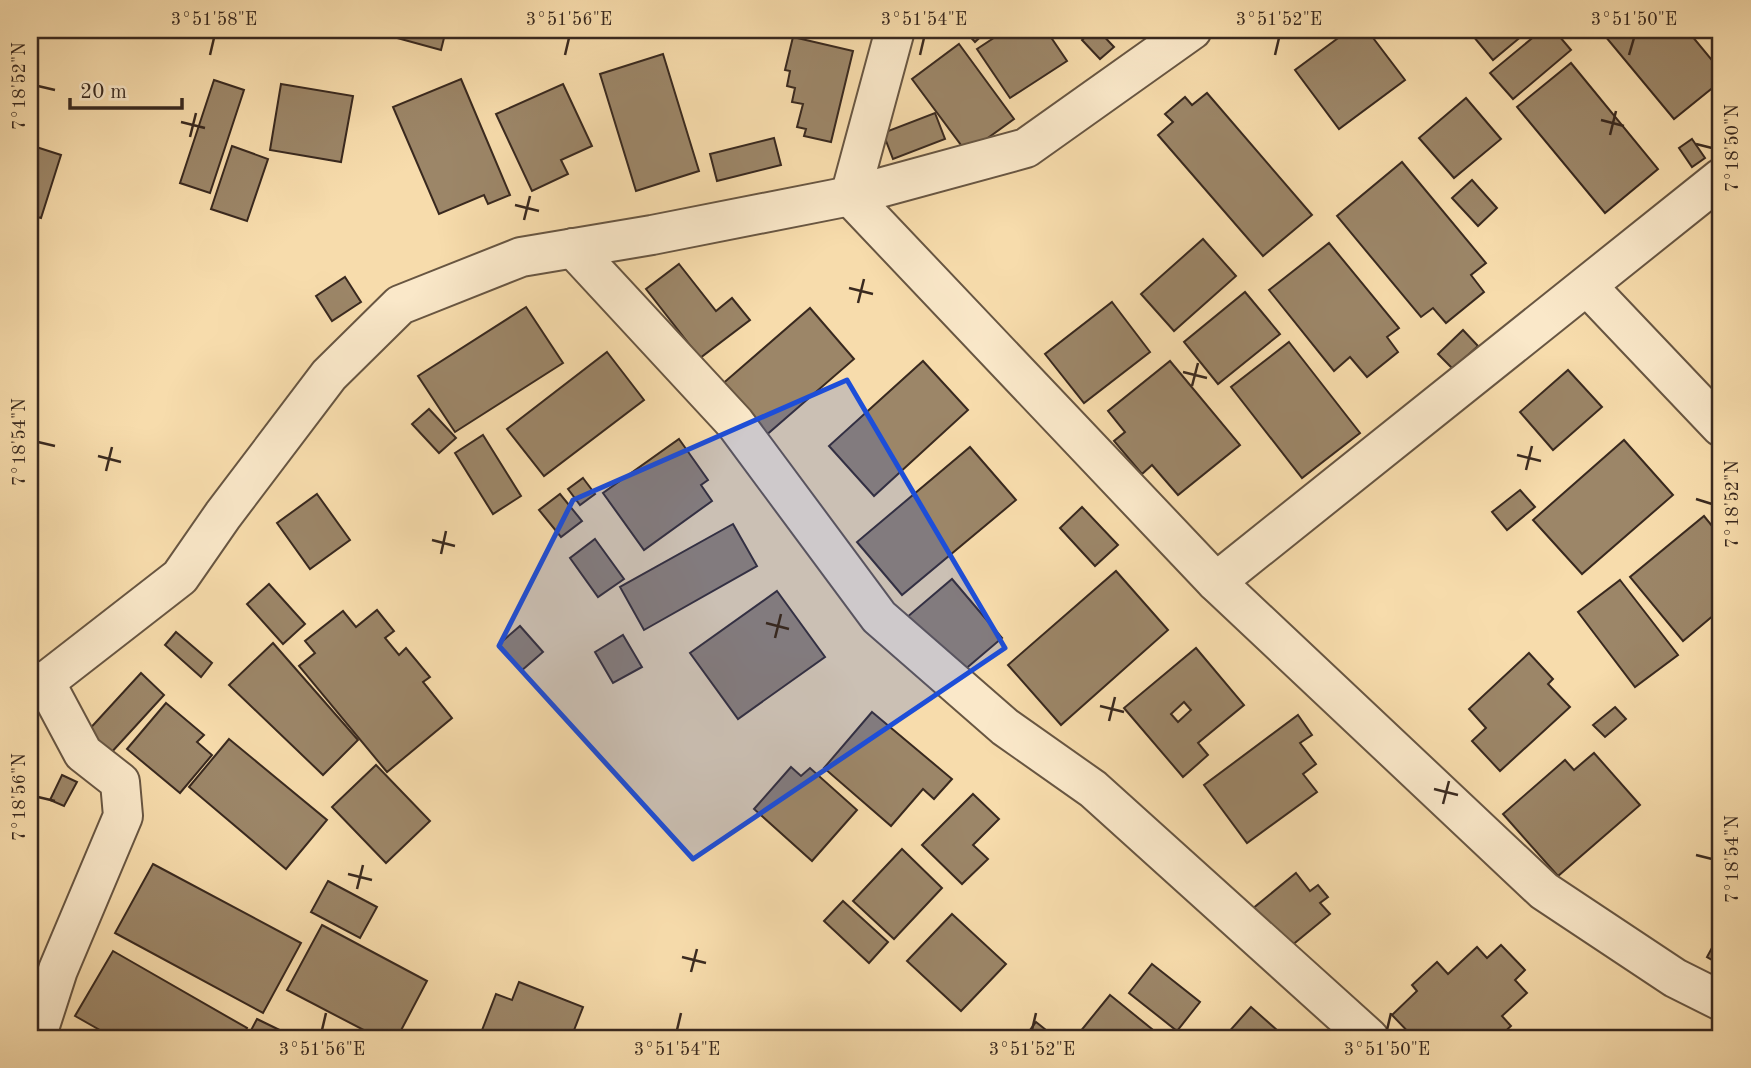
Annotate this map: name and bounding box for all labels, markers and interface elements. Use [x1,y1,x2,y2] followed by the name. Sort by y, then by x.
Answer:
[171,11,257,29] text: 3°51'58"E
[526,11,612,29] text: 3°51'56"E
[881,11,967,29] text: 3°51'54"E
[1236,11,1322,29] text: 3°51'52"E
[1591,11,1677,29] text: 3°51'50"E
[11,42,29,130] text: 7°18'52"N
[70,66,182,110] scale bar
[80,82,127,103] text: 20 m
[1724,104,1742,192] text: 7°18'50"N
[11,398,29,486] text: 7°18'54"N
[1724,460,1742,548] text: 7°18'52"N
[11,753,29,841] text: 7°18'56"N
[1724,815,1742,903] text: 7°18'54"N
[279,1041,365,1059] text: 3°51'56"E
[634,1041,720,1059] text: 3°51'54"E
[989,1041,1075,1059] text: 3°51'52"E
[1344,1041,1430,1059] text: 3°51'50"E

